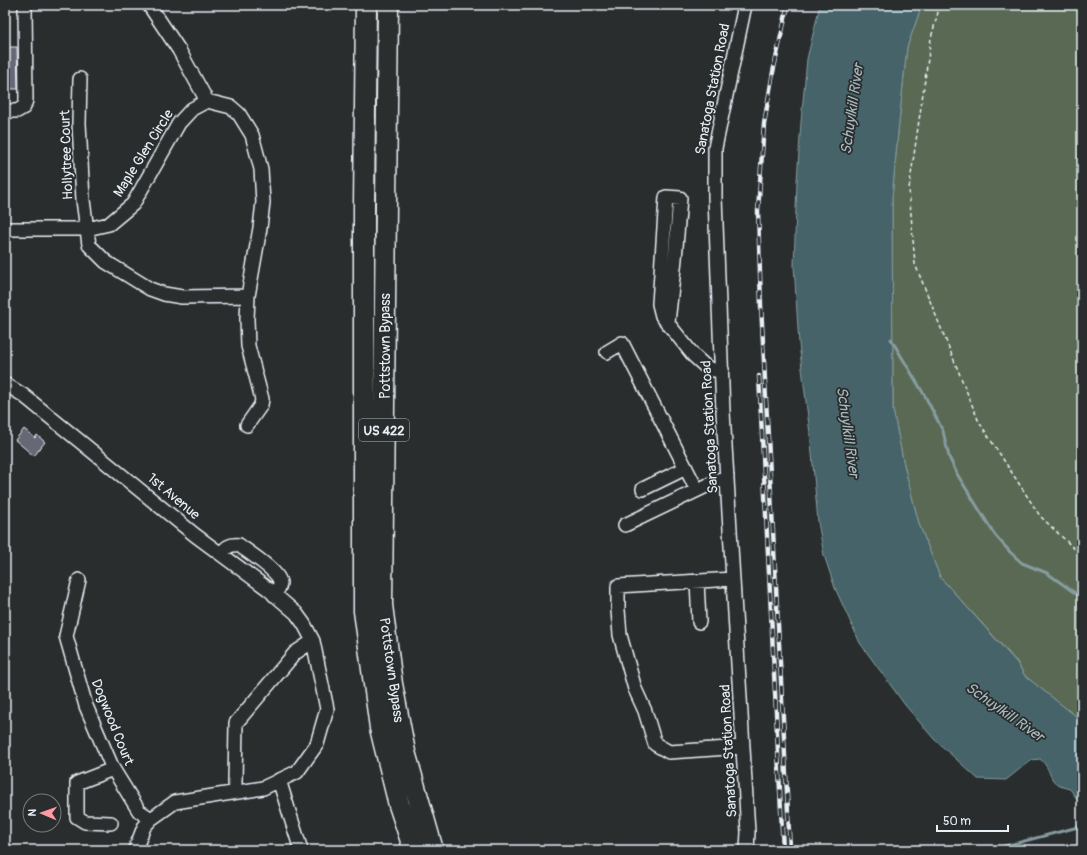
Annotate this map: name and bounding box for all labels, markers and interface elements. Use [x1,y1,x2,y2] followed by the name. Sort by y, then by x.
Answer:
[691,22,734,156] street label: Sanatoga Station Road
[837,61,869,156] water label: Schuylkill River
[110,106,177,200] street label: Maple Glen Circle
[56,109,77,200] street label: Hollytree Court
[377,292,394,399] street label: Pottstown Bypass
[698,360,721,494] street label: Sanatoga Station Road
[832,385,864,480] water label: Schuylkill River
[359,419,409,441] road number: US 422
[144,469,204,523] street label: 1st Avenue
[376,617,407,724] street label: Pottstown Bypass
[88,677,138,768] street label: Dogwood Court
[962,678,1049,747] water label: Schuylkill River
[717,684,740,818] street label: Sanatoga Station Road
[22,793,62,833] north arrow
[937,807,1008,833] scale bar
[26,808,39,817] text: N
[943,814,971,829] text: 50 m

